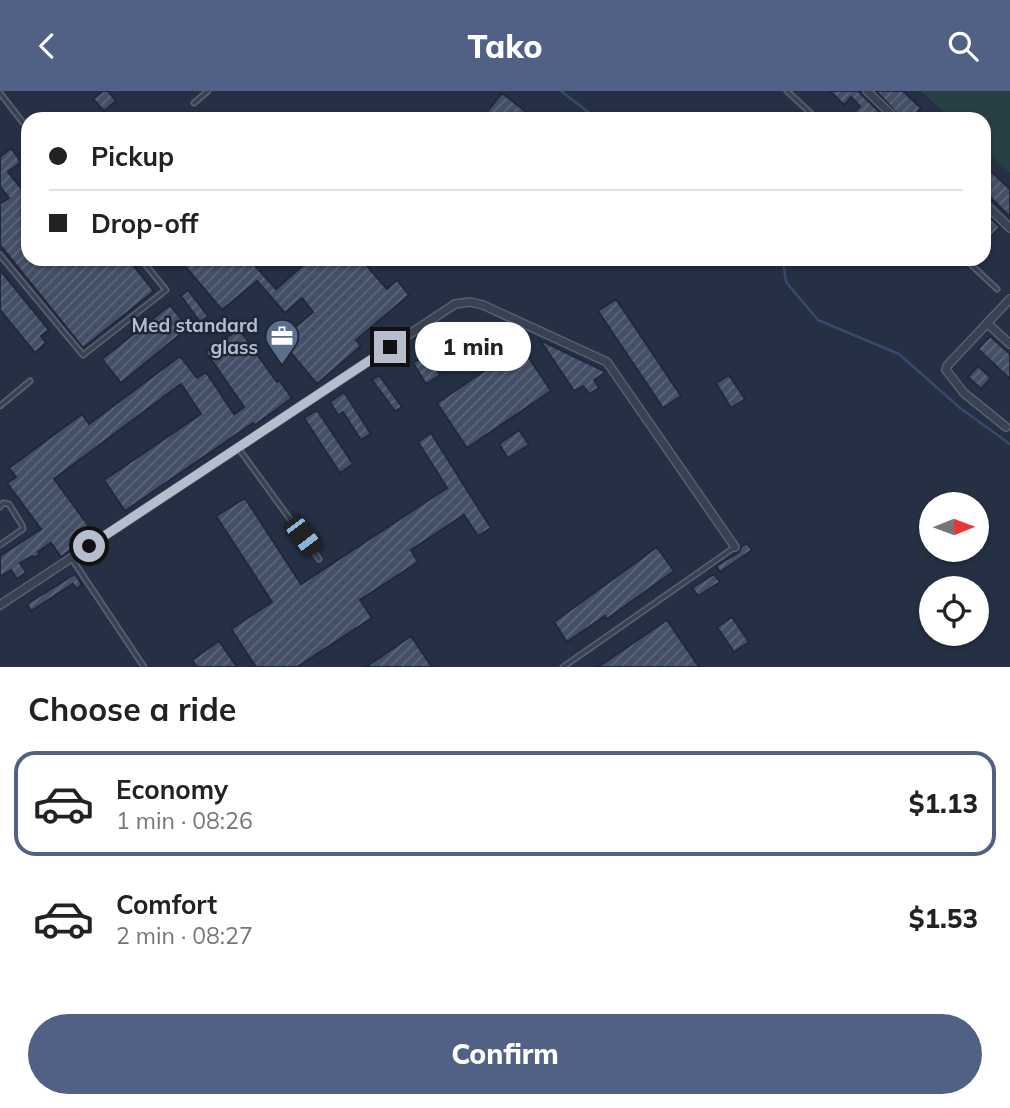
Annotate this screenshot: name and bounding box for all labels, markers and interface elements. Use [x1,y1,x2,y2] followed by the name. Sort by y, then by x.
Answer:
[467,26,543,66] text: Tako
[28,27,66,65] icon: back
[944,27,982,65] icon: search
[91,140,174,173] text: Pickup
[91,207,198,240] text: Drop-off
[132,313,258,359] place label: Med standard glass
[263,317,301,366] office icon: Med standard glass
[414,323,530,371] callout: 1 min
[374,331,406,363] route end
[442,332,504,361] text: 1 min
[919,492,989,562] north arrow
[919,492,989,646] map controls
[282,513,325,559] car
[73,530,105,562] route start
[919,576,989,646] button: locate
[28,689,236,729] text: Choose a ride
[32,772,95,835] icon: car
[116,773,228,806] text: Economy
[909,787,978,820] text: $1.13
[116,806,253,835] text: 1 min · 08:26
[32,887,95,950] icon: car
[116,888,217,921] text: Comfort
[909,902,978,935] text: $1.53
[116,921,253,950] text: 2 min · 08:27
[28,1014,982,1094] button: Confirm

